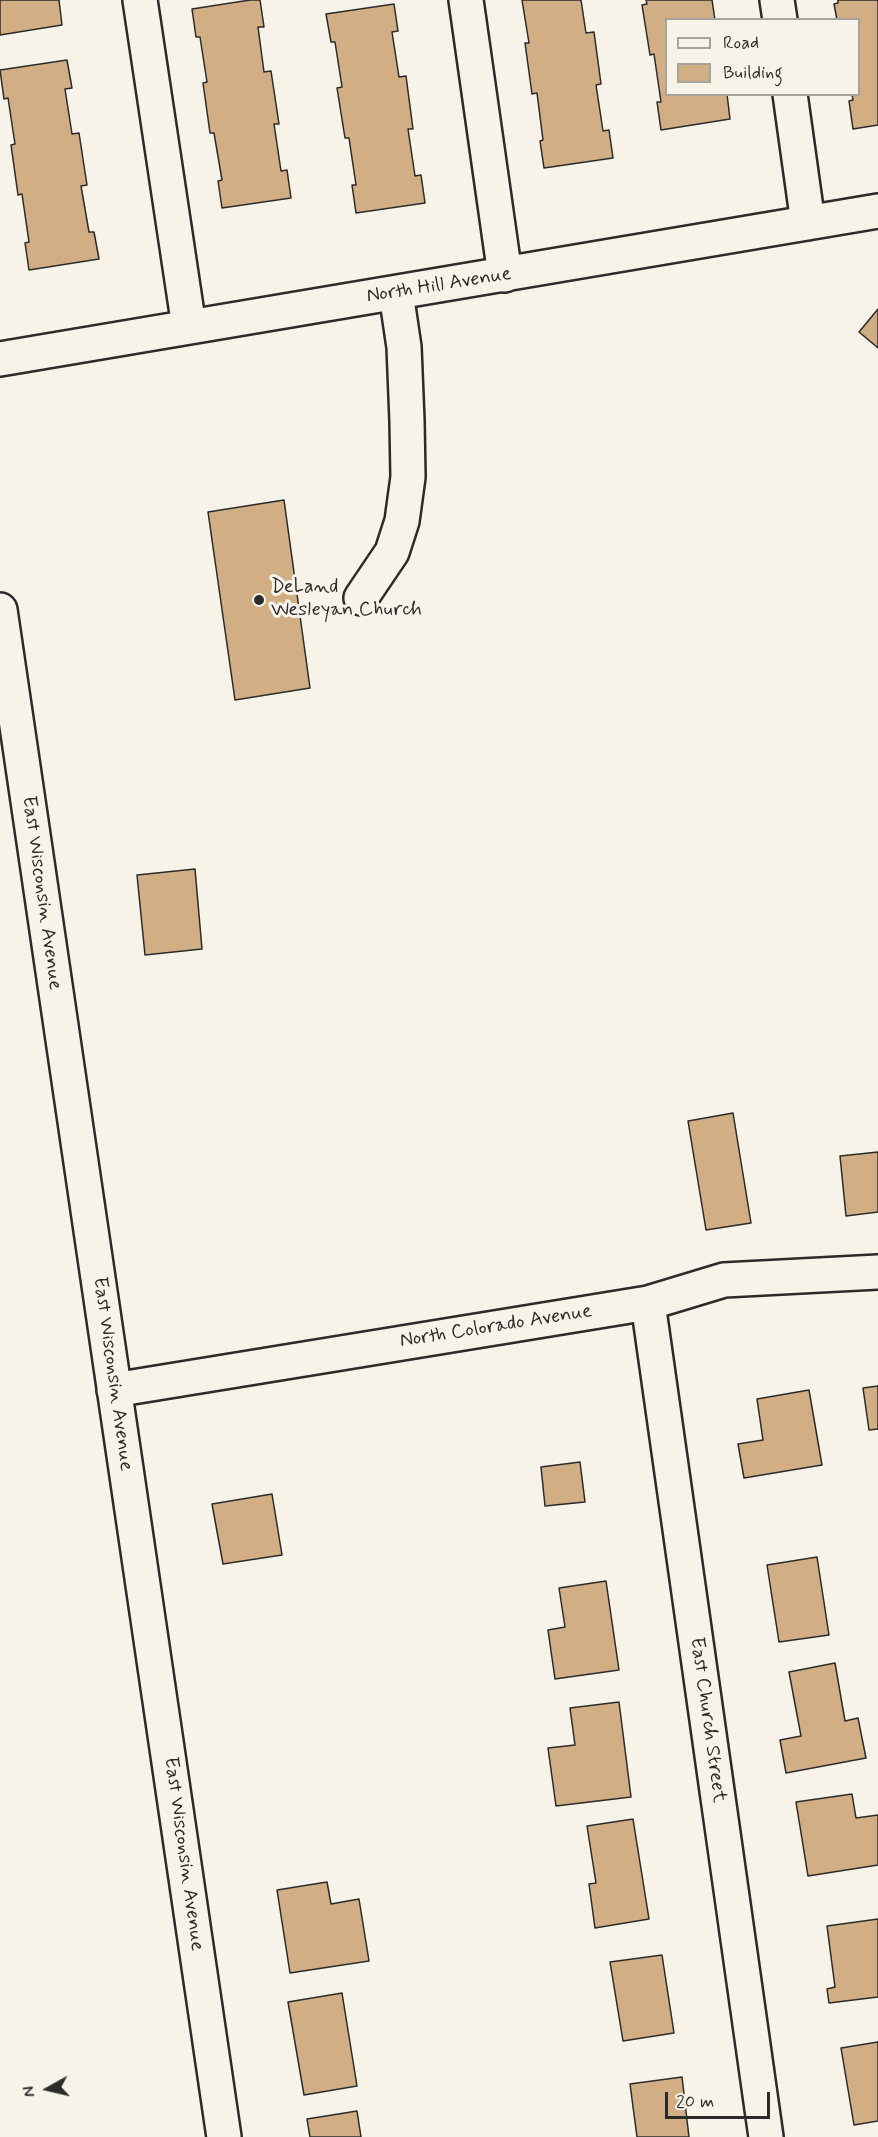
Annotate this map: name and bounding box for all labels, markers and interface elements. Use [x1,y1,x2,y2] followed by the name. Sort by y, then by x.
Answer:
[665,18,860,96] legend
[723,31,759,55] text: Road
[723,61,783,85] text: Building
[365,263,513,309] street label: North Hill Avenue
[271,576,422,623] place label: DeLand Wesleyan Church
[252,593,266,607] marker: DeLand Wesleyan Church
[16,794,66,992] street label: East Wisconsin Avenue
[87,1275,137,1473] street label: East Wisconsin Avenue
[398,1300,594,1354] street label: North Colorado Avenue
[684,1636,730,1804] street label: East Church Street
[158,1755,208,1953] street label: East Wisconsin Avenue
[18,2059,78,2119] north arrow
[668,2080,773,2118] scale bar
[19,2085,41,2098] text: N
[676,2090,714,2114] text: 20 m

